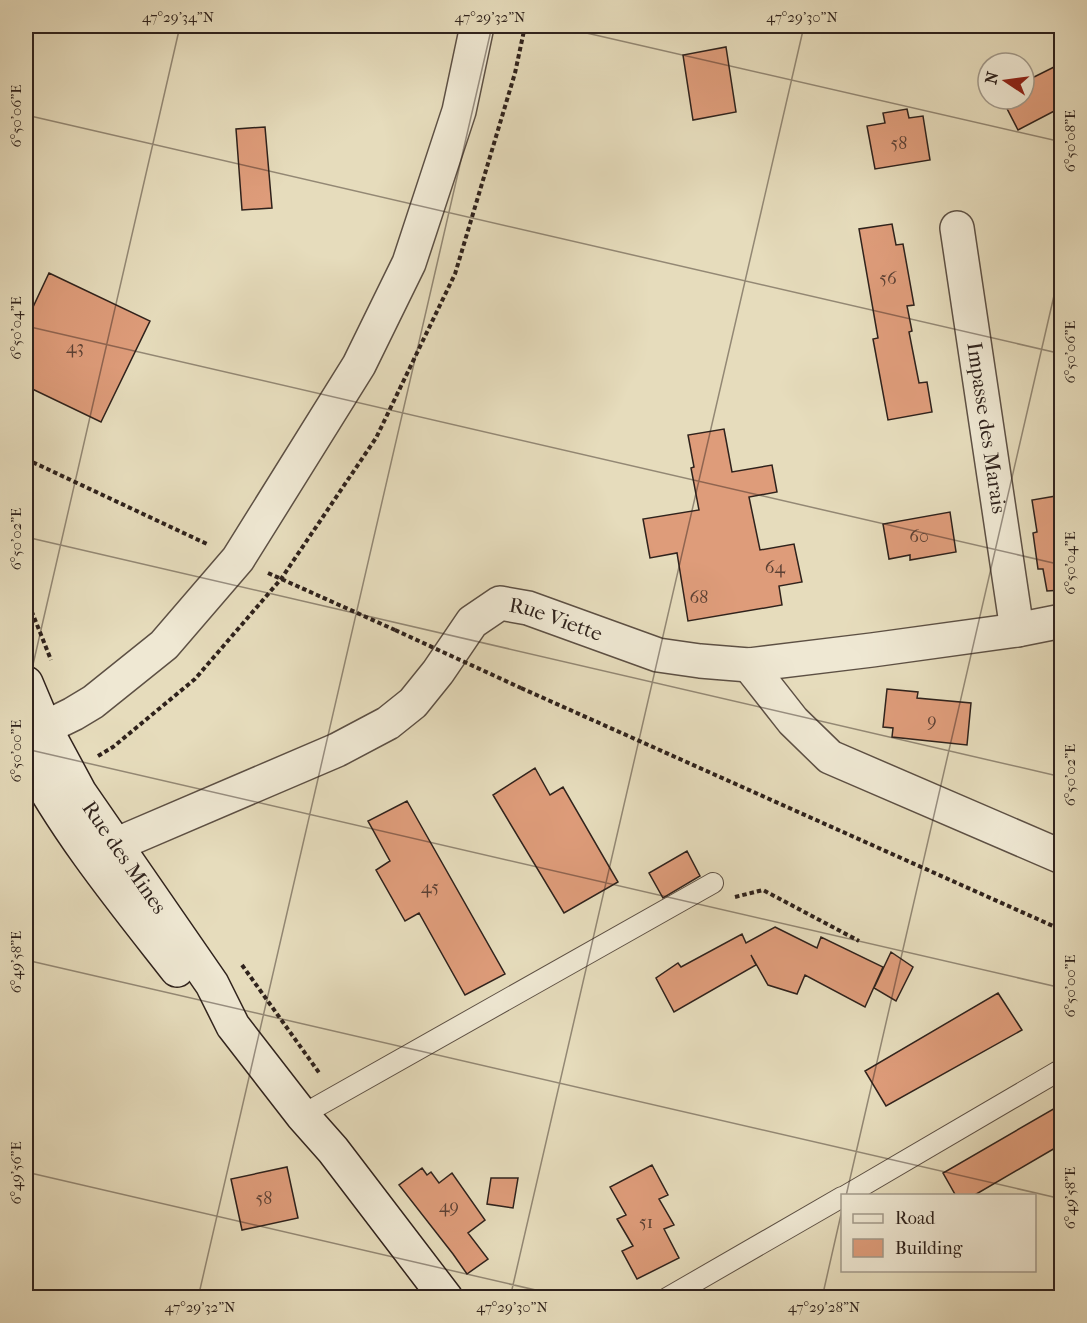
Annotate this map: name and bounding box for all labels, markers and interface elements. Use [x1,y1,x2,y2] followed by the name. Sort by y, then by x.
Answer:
[142,8,215,26] text: 47°29'34"N
[454,8,526,26] text: 47°29'32"N
[766,8,838,26] text: 47°29'30"N
[976,51,1036,111] north arrow
[981,69,1003,86] text: N
[7,85,25,147] text: 6°50'06"E
[1061,110,1079,172] text: 6°50'08"E
[891,133,907,154] house number: 58
[879,268,897,289] house number: 56
[7,296,25,360] text: 6°50'04"E
[1061,321,1079,383] text: 6°50'06"E
[66,337,84,358] house number: 43
[962,341,1011,515] street label: Impasse des Marais
[7,508,25,570] text: 6°50'02"E
[909,526,929,547] house number: 60
[1061,531,1079,595] text: 6°50'04"E
[765,557,786,578] house number: 64
[690,587,708,608] house number: 68
[507,593,606,646] street label: Rue Viette
[927,710,937,731] house number: 9
[7,719,25,783] text: 6°50'00"E
[1061,744,1079,806] text: 6°50'02"E
[77,797,172,919] street label: Rue des Mines
[421,877,439,898] house number: 45
[7,931,25,993] text: 6°49'58"E
[1061,954,1079,1018] text: 6°50'00"E
[7,1141,25,1205] text: 6°49'56"E
[1061,1167,1079,1229] text: 6°49'58"E
[256,1188,272,1209] house number: 58
[841,1194,1036,1272] legend
[439,1196,459,1217] house number: 49
[895,1208,935,1229] text: Road
[639,1212,653,1233] house number: 51
[895,1238,963,1259] text: Building
[164,1298,236,1316] text: 47°29'32"N
[476,1298,548,1316] text: 47°29'30"N
[788,1298,861,1316] text: 47°29'28"N

